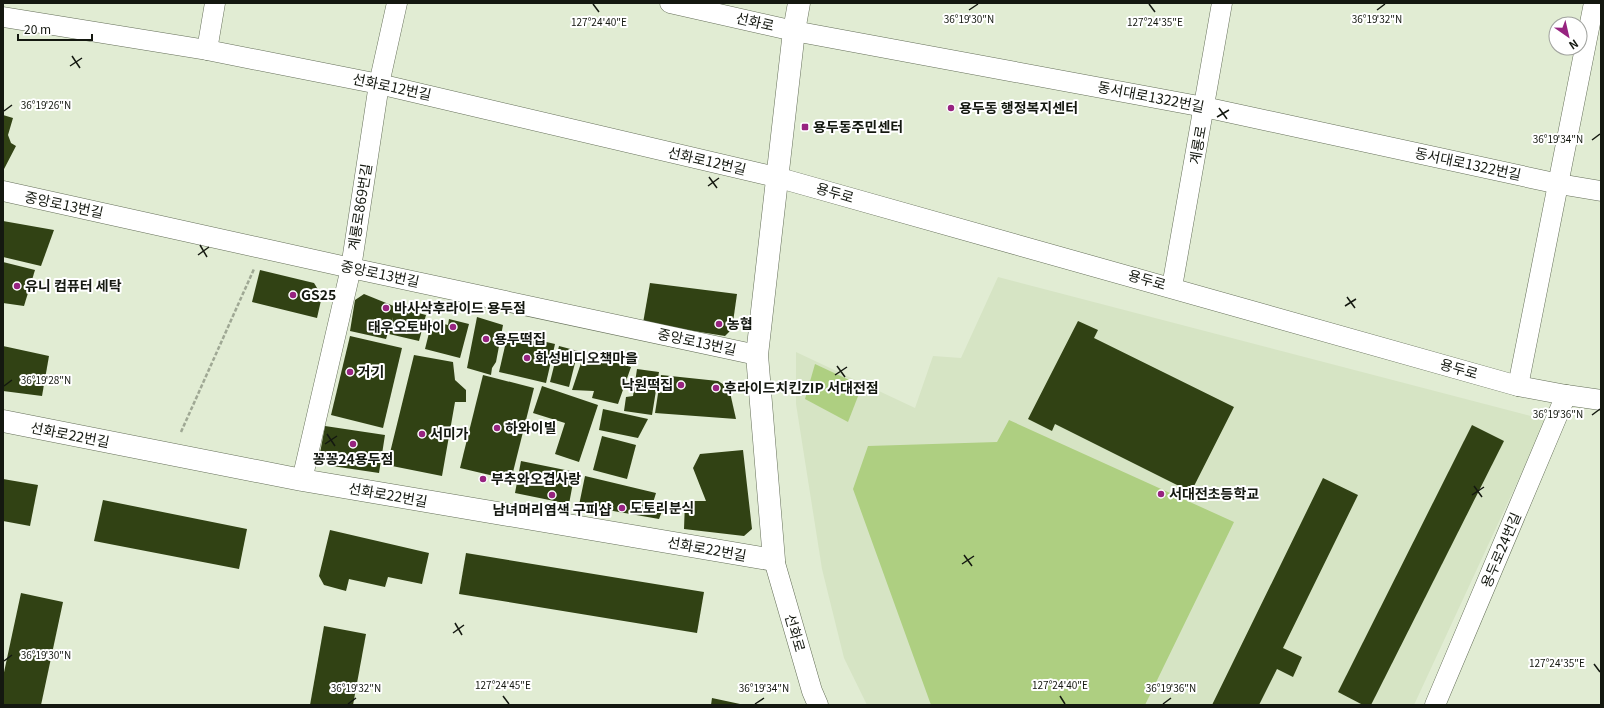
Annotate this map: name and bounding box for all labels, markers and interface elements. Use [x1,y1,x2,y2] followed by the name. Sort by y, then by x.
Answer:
[734,7,776,35] street label: 선화로
[944,11,994,26] text: 36°19'30"N
[1352,11,1402,26] text: 36°19'32"N
[571,14,627,29] text: 127°24'40"E
[1127,14,1183,29] text: 127°24'35"E
[18,16,92,42] scale bar
[1548,16,1588,56] north arrow
[24,20,51,37] text: 20 m
[1566,36,1582,54] text: N
[351,68,433,104] street label: 선화로12번길
[1096,76,1206,116] street label: 동서대로1322번길
[21,97,71,112] text: 36°19'26"N
[959,97,1078,117] place label: 용두동 행정복지센터
[946,103,956,113] marker: 용두동 행정복지센터
[813,116,903,136] place label: 용두동주민센터
[800,122,810,132] marker: 용두동주민센터
[1184,124,1210,166] street label: 계룡로
[1533,131,1583,146] text: 36°19'34"N
[666,141,748,179] street label: 선화로12번길
[1413,142,1523,184] street label: 동서대로1322번길
[342,162,376,252] street label: 계룡로869번길
[814,177,857,207] street label: 용두로
[23,186,105,222] street label: 중앙로13번길
[339,255,421,291] street label: 중앙로13번길
[1126,264,1169,294] street label: 용두로
[25,275,122,295] place label: 유니 컴퓨터 세탁
[12,281,22,291] marker: 유니 컴퓨터 세탁
[301,284,336,304] place label: GS25
[288,290,298,300] marker: GS25
[394,297,526,317] place label: 바사삭후라이드 용두점
[381,303,391,313] marker: 바사삭후라이드 용두점
[727,313,753,333] place label: 농협
[368,316,445,336] place label: 태우오토바이
[714,319,724,329] marker: 농협
[448,322,458,332] marker: 태우오토바이
[656,323,738,359] street label: 중앙로13번길
[494,328,546,348] place label: 용두떡집
[481,334,491,344] marker: 용두떡집
[535,347,638,367] place label: 화성비디오책마을
[522,353,532,363] marker: 화성비디오책마을
[1438,353,1481,383] street label: 용두로
[358,361,384,381] place label: 거기
[345,367,355,377] marker: 거기
[21,372,71,387] text: 36°19'28"N
[621,374,673,394] place label: 낙원떡집
[724,377,879,397] place label: 후라이드치킨ZIP 서대전점
[676,380,686,390] marker: 낙원떡집
[711,383,721,393] marker: 후라이드치킨ZIP 서대전점
[1533,406,1583,421] text: 36°19'36"N
[29,417,111,451] street label: 선화로22번길
[505,417,557,437] place label: 하와이빌
[430,423,469,443] place label: 서미가
[492,423,502,433] marker: 하와이빌
[417,429,427,439] marker: 서미가
[348,439,358,449] marker: 꽁꽁24용두점
[313,448,393,468] place label: 꽁꽁24용두점
[491,468,581,488] place label: 부추와오겹사랑
[478,474,488,484] marker: 부추와오겹사랑
[347,477,429,511] street label: 선화로22번길
[1169,483,1259,503] place label: 서대전초등학교
[1156,489,1166,499] marker: 서대전초등학교
[547,490,557,500] marker: 남녀머리염색 구피샵
[630,497,694,517] place label: 도토리분식
[492,499,612,519] place label: 남녀머리염색 구피샵
[617,503,627,513] marker: 도토리분식
[1475,509,1525,590] street label: 용두로24번길
[666,531,748,565] street label: 선화로22번길
[781,611,811,654] street label: 선화로
[21,647,71,662] text: 36°19'30"N
[1529,655,1585,670] text: 127°24'35"E
[475,677,531,692] text: 127°24'45"E
[1032,677,1088,692] text: 127°24'40"E
[331,680,381,695] text: 36°19'32"N
[739,680,789,695] text: 36°19'34"N
[1146,680,1196,695] text: 36°19'36"N

